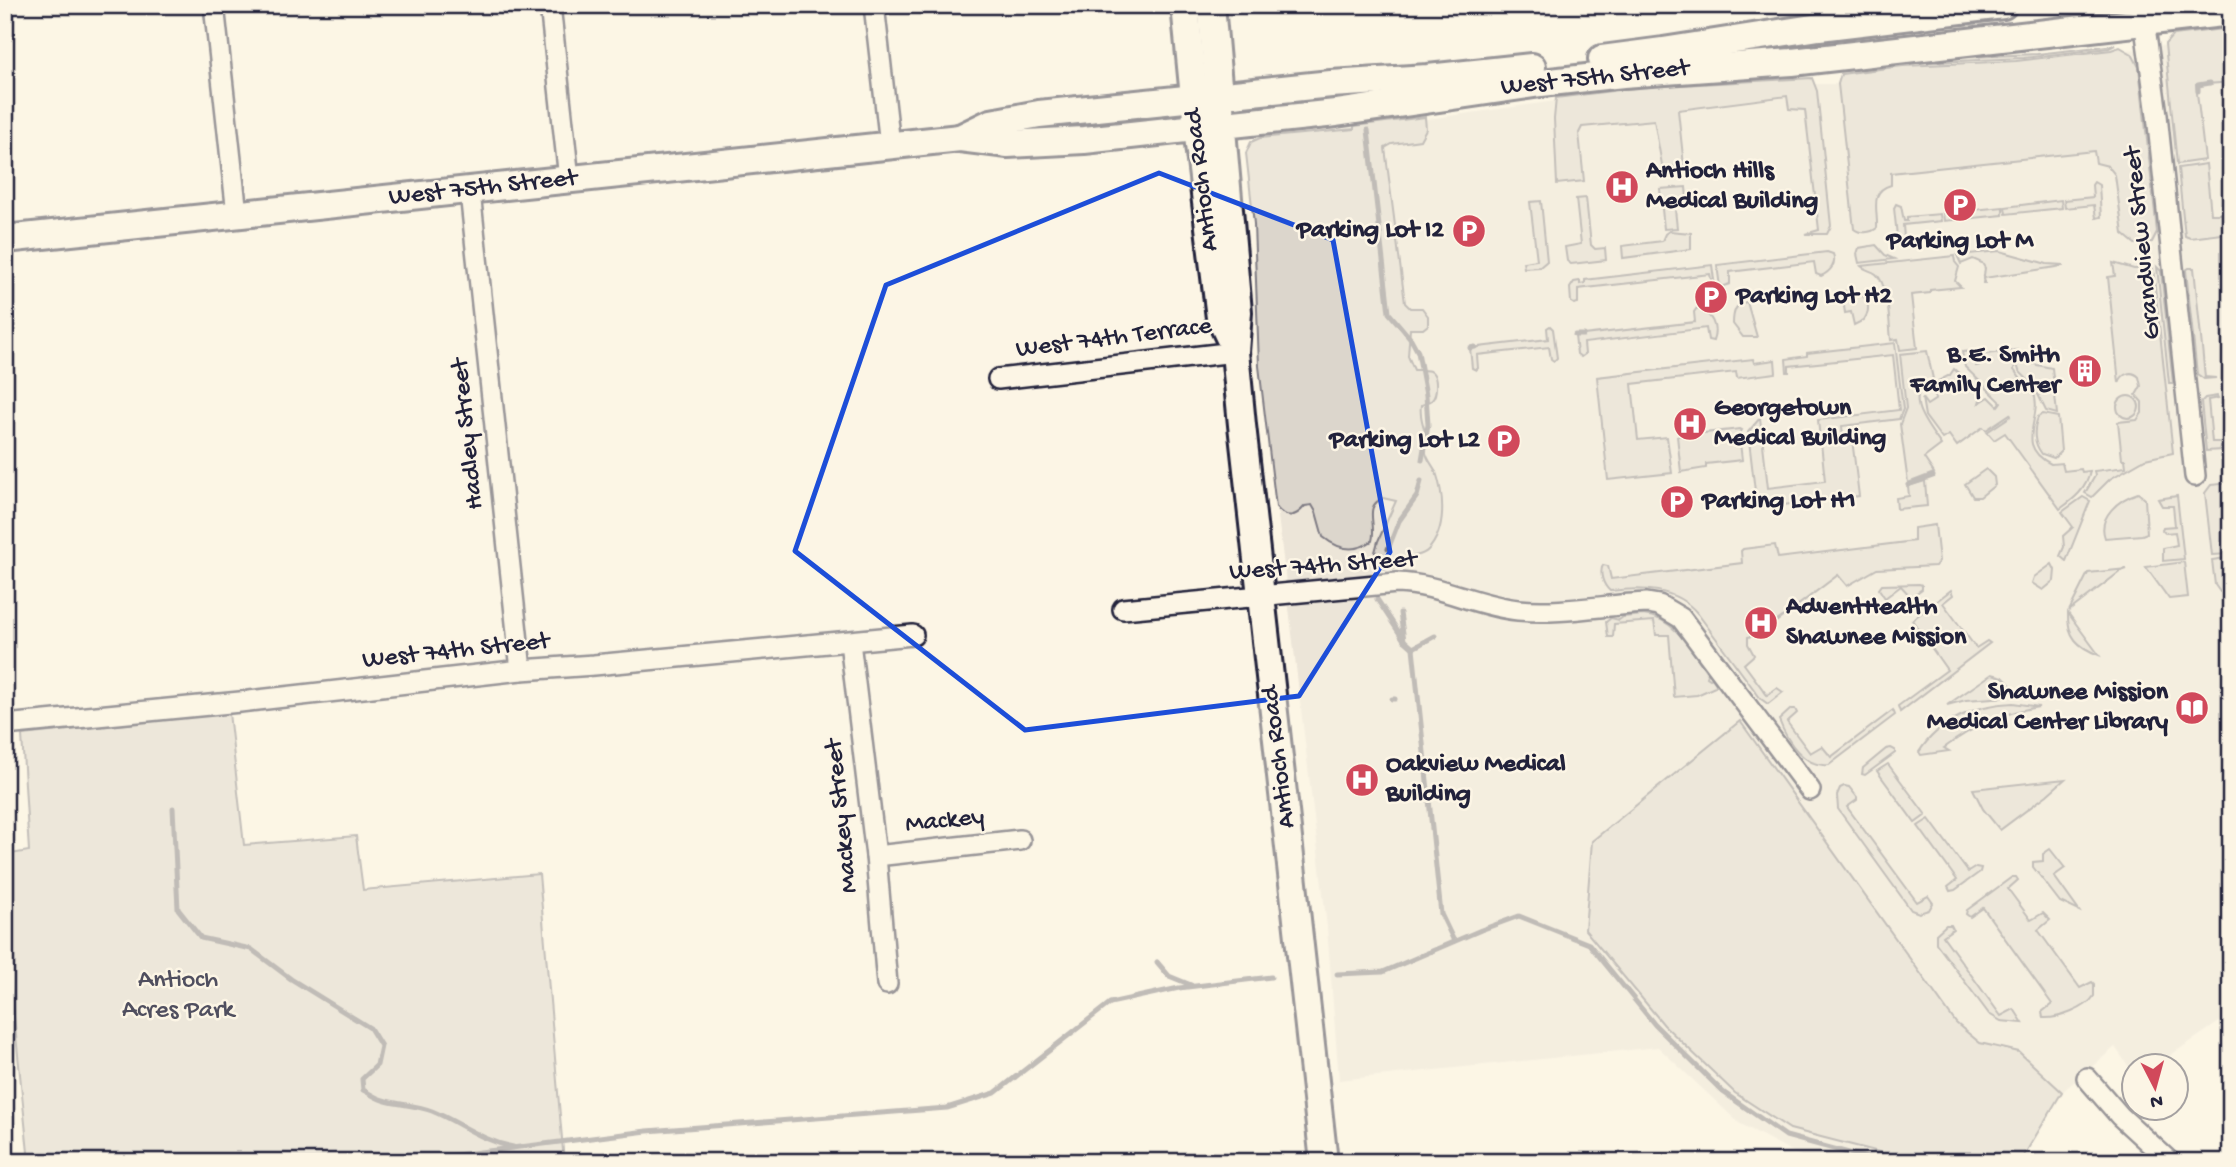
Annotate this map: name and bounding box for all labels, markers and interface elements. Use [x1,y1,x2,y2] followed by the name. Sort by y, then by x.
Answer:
[1499,53,1693,104] street label: West 75th Street
[1179,105,1227,253] street label: Antioch Road
[2118,143,2170,341] street label: Grandview Street
[1645,157,1819,218] place label: Antioch Hills Medical Building
[387,163,581,214] street label: West 75th Street
[1603,168,1641,206] hospital icon: Antioch Hills Medical Building
[1941,186,1979,224] parking icon: Parking Lot M
[1450,212,1488,250] parking icon: Parking Lot I2
[1295,216,1444,247] place label: Parking Lot I2
[1885,227,2034,258] place label: Parking Lot M
[1692,278,1730,316] parking icon: Parking Lot H2
[1734,282,1892,313] place label: Parking Lot H2
[1014,312,1214,366] street label: West 74th Terrace
[1909,341,2063,402] place label: B.E. Smith Family Center
[2066,352,2104,390] building icon: B.E. Smith Family Center
[445,354,492,511] street label: Hadley Street
[1714,394,1887,455] place label: Georgetown Medical Building
[1671,405,1709,443] hospital icon: Georgetown Medical Building
[1485,422,1523,460] parking icon: Parking Lot L2
[1327,426,1480,457] place label: Parking Lot L2
[1658,483,1696,521] parking icon: Parking Lot H1
[1700,487,1856,518] place label: Parking Lot H1
[1228,545,1420,589] street label: West 74th Street
[1785,593,1967,654] place label: AdventHealth Shawnee Mission
[1742,604,1780,642] hospital icon: AdventHealth Shawnee Mission
[361,627,553,677] street label: West 74th Street
[1927,678,2169,739] place label: Shawnee Mission Medical Center Library
[1256,682,1304,830] street label: Antioch Road
[2173,689,2211,727] library icon: Shawnee Mission Medical Center Library
[819,735,866,895] street label: Mackey Street
[1385,750,1566,811] place label: Oakview Medical Building
[1343,761,1381,799] hospital icon: Oakview Medical Building
[904,802,986,842] street label: Mackey
[122,966,236,1027] park label: Antioch Acres Park
[2120,1052,2190,1122] north arrow
[2149,1088,2164,1113] text: N

